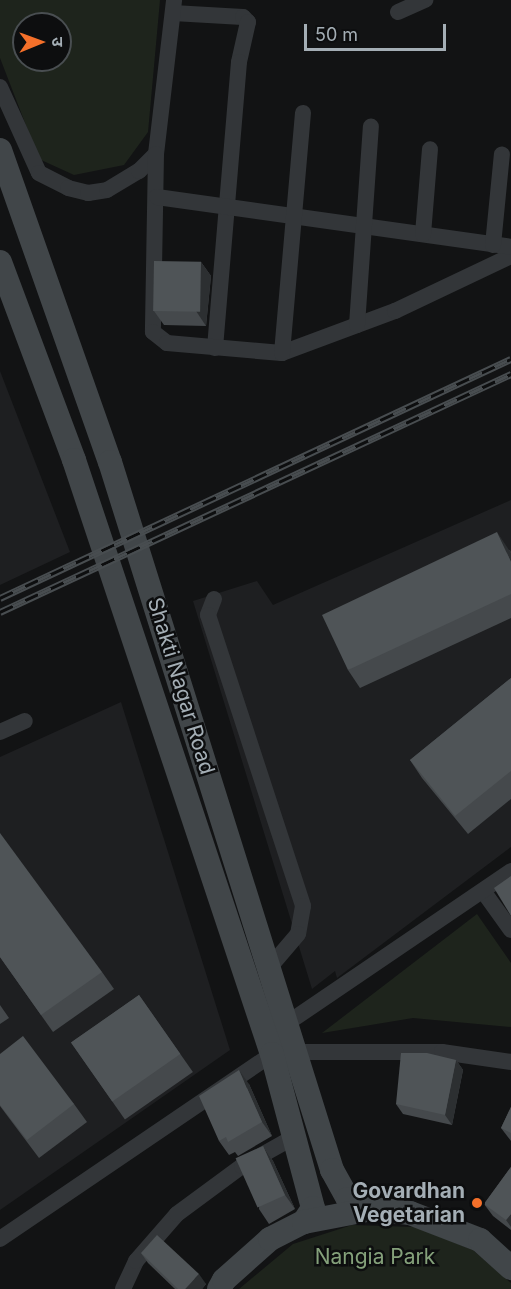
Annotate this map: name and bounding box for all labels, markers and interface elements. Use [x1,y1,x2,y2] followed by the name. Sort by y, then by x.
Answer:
[12,12,72,72] north arrow
[307,12,450,50] scale bar
[315,24,358,45] text: 50 m
[48,37,68,47] text: उ
[142,594,220,778] street label: Shakti Nagar Road
[353,1178,465,1228] place label: Govardhan Vegetarian
[470,1196,484,1210] marker: Govardhan Vegetarian
[315,1244,435,1270] park label: Nangia Park

